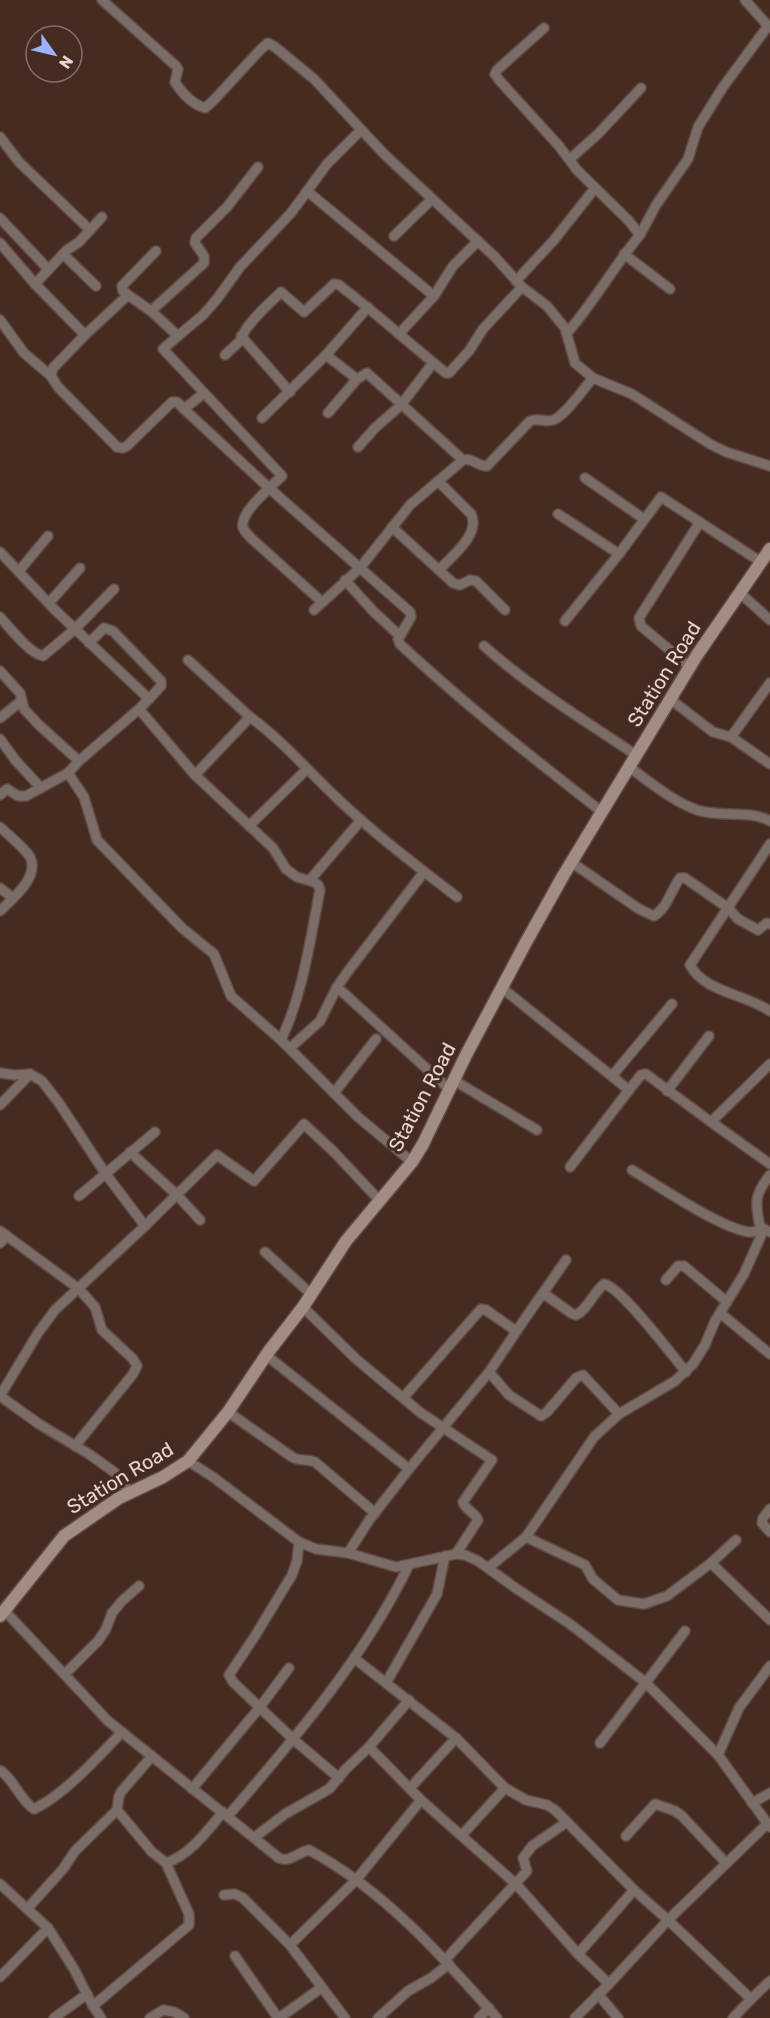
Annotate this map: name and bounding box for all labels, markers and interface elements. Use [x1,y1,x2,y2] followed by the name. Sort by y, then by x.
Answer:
[24,24,84,84] north arrow
[55,52,77,72] text: N
[622,617,706,731] street label: Station Road
[383,1038,461,1156] street label: Station Road
[62,1437,178,1519] street label: Station Road

